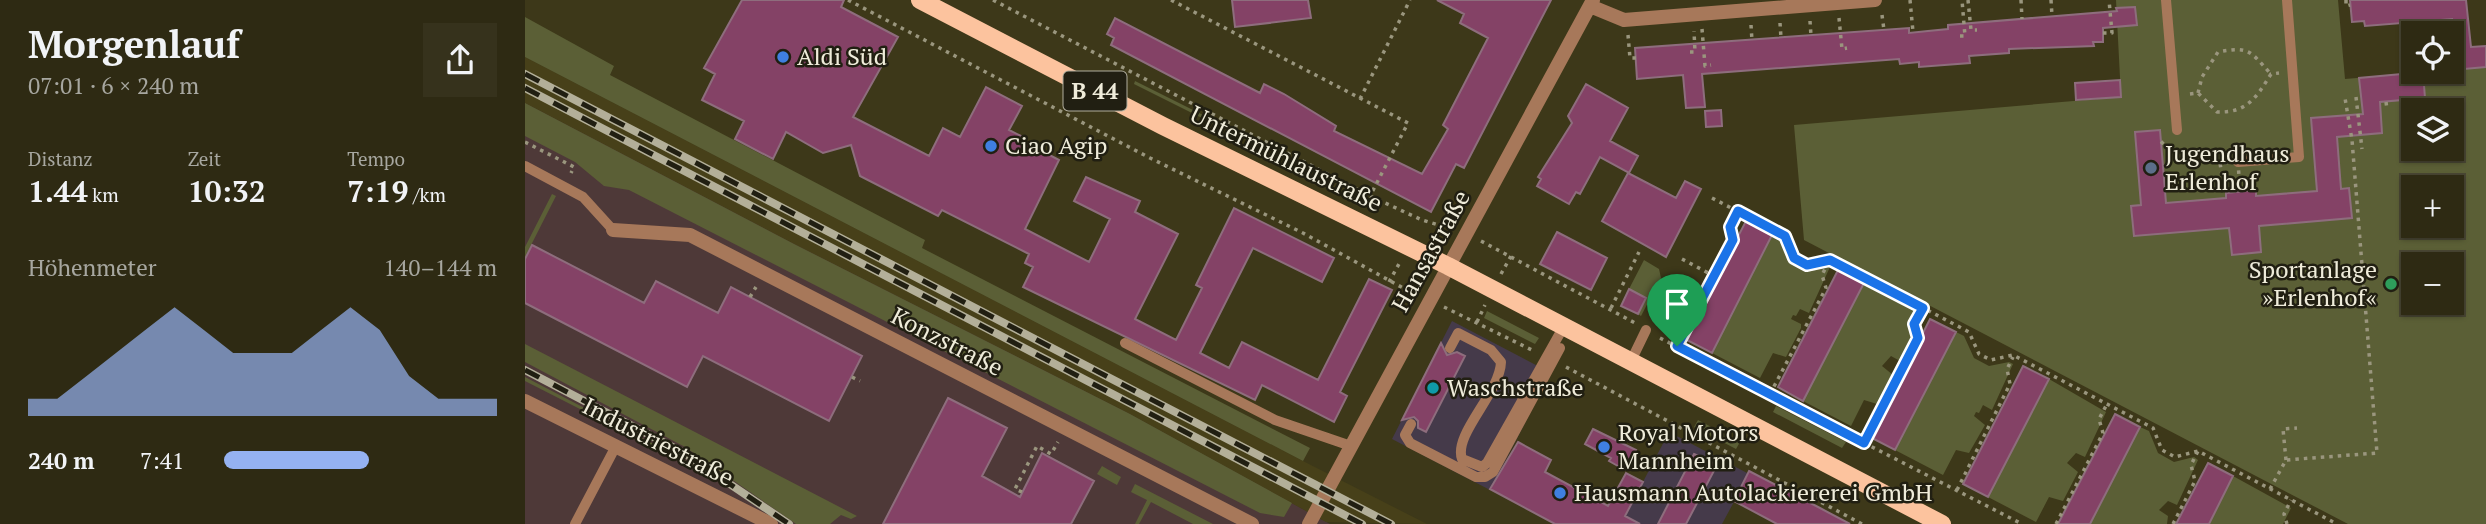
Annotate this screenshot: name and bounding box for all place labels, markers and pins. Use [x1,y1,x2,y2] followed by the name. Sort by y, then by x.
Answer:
[797,40,887,72] place label: Aldi Süd
[775,49,791,65] marker: Aldi Süd
[1005,129,1107,161] place label: Ciao Agip
[2165,137,2290,197] place label: Jugendhaus Erlenhof
[983,138,999,154] marker: Ciao Agip
[2143,160,2159,176] marker: Jugendhaus Erlenhof
[2249,253,2377,313] place label: Sportanlage »Erlenhof«
[1647,274,1707,346] pin
[2383,276,2399,292] marker: Sportanlage »Erlenhof«
[1447,371,1584,403] place label: Waschstraße
[1425,380,1441,396] marker: Waschstraße
[1618,416,1759,476] place label: Royal Motors Mannheim
[1596,439,1612,455] marker: Royal Motors Mannheim
[1574,476,1932,508] place label: Hausmann Autolackiererei GmbH
[1552,485,1568,501] marker: Hausmann Autolackiererei GmbH

